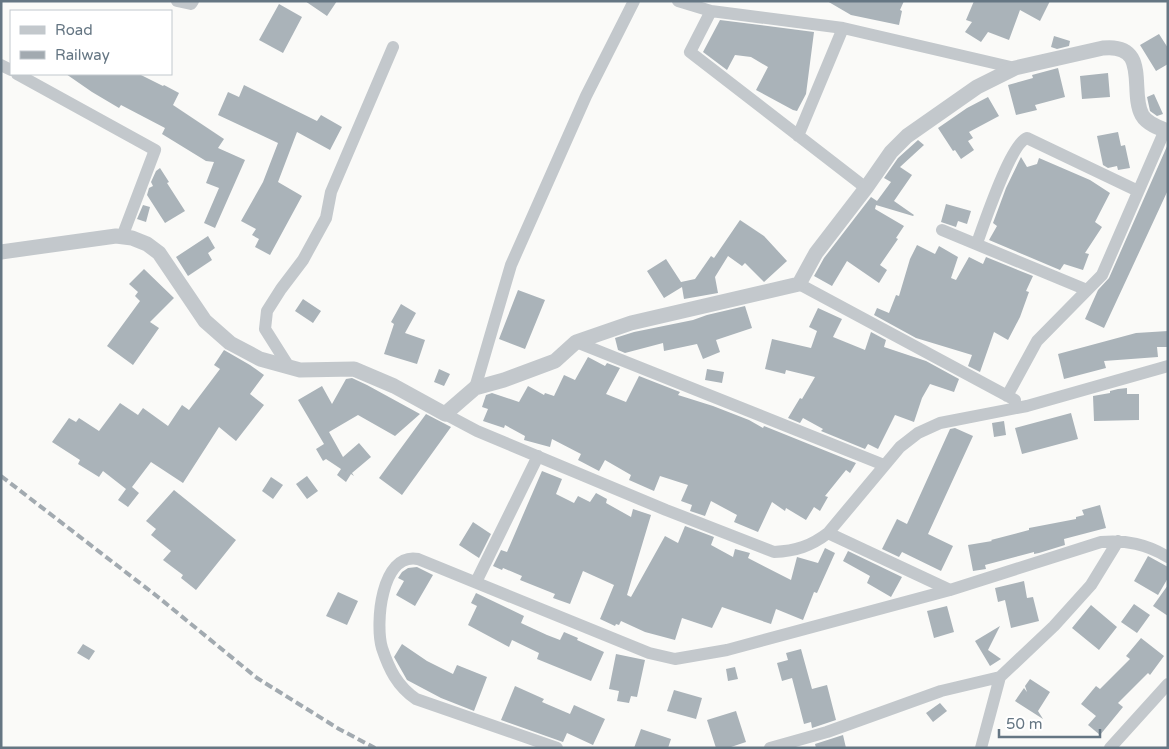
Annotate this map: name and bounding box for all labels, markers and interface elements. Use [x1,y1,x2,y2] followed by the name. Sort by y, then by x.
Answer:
[10,10,172,75] legend
[55,21,93,39] text: Road
[55,46,110,64] text: Railway
[999,706,1100,738] scale bar
[1006,715,1043,733] text: 50 m

